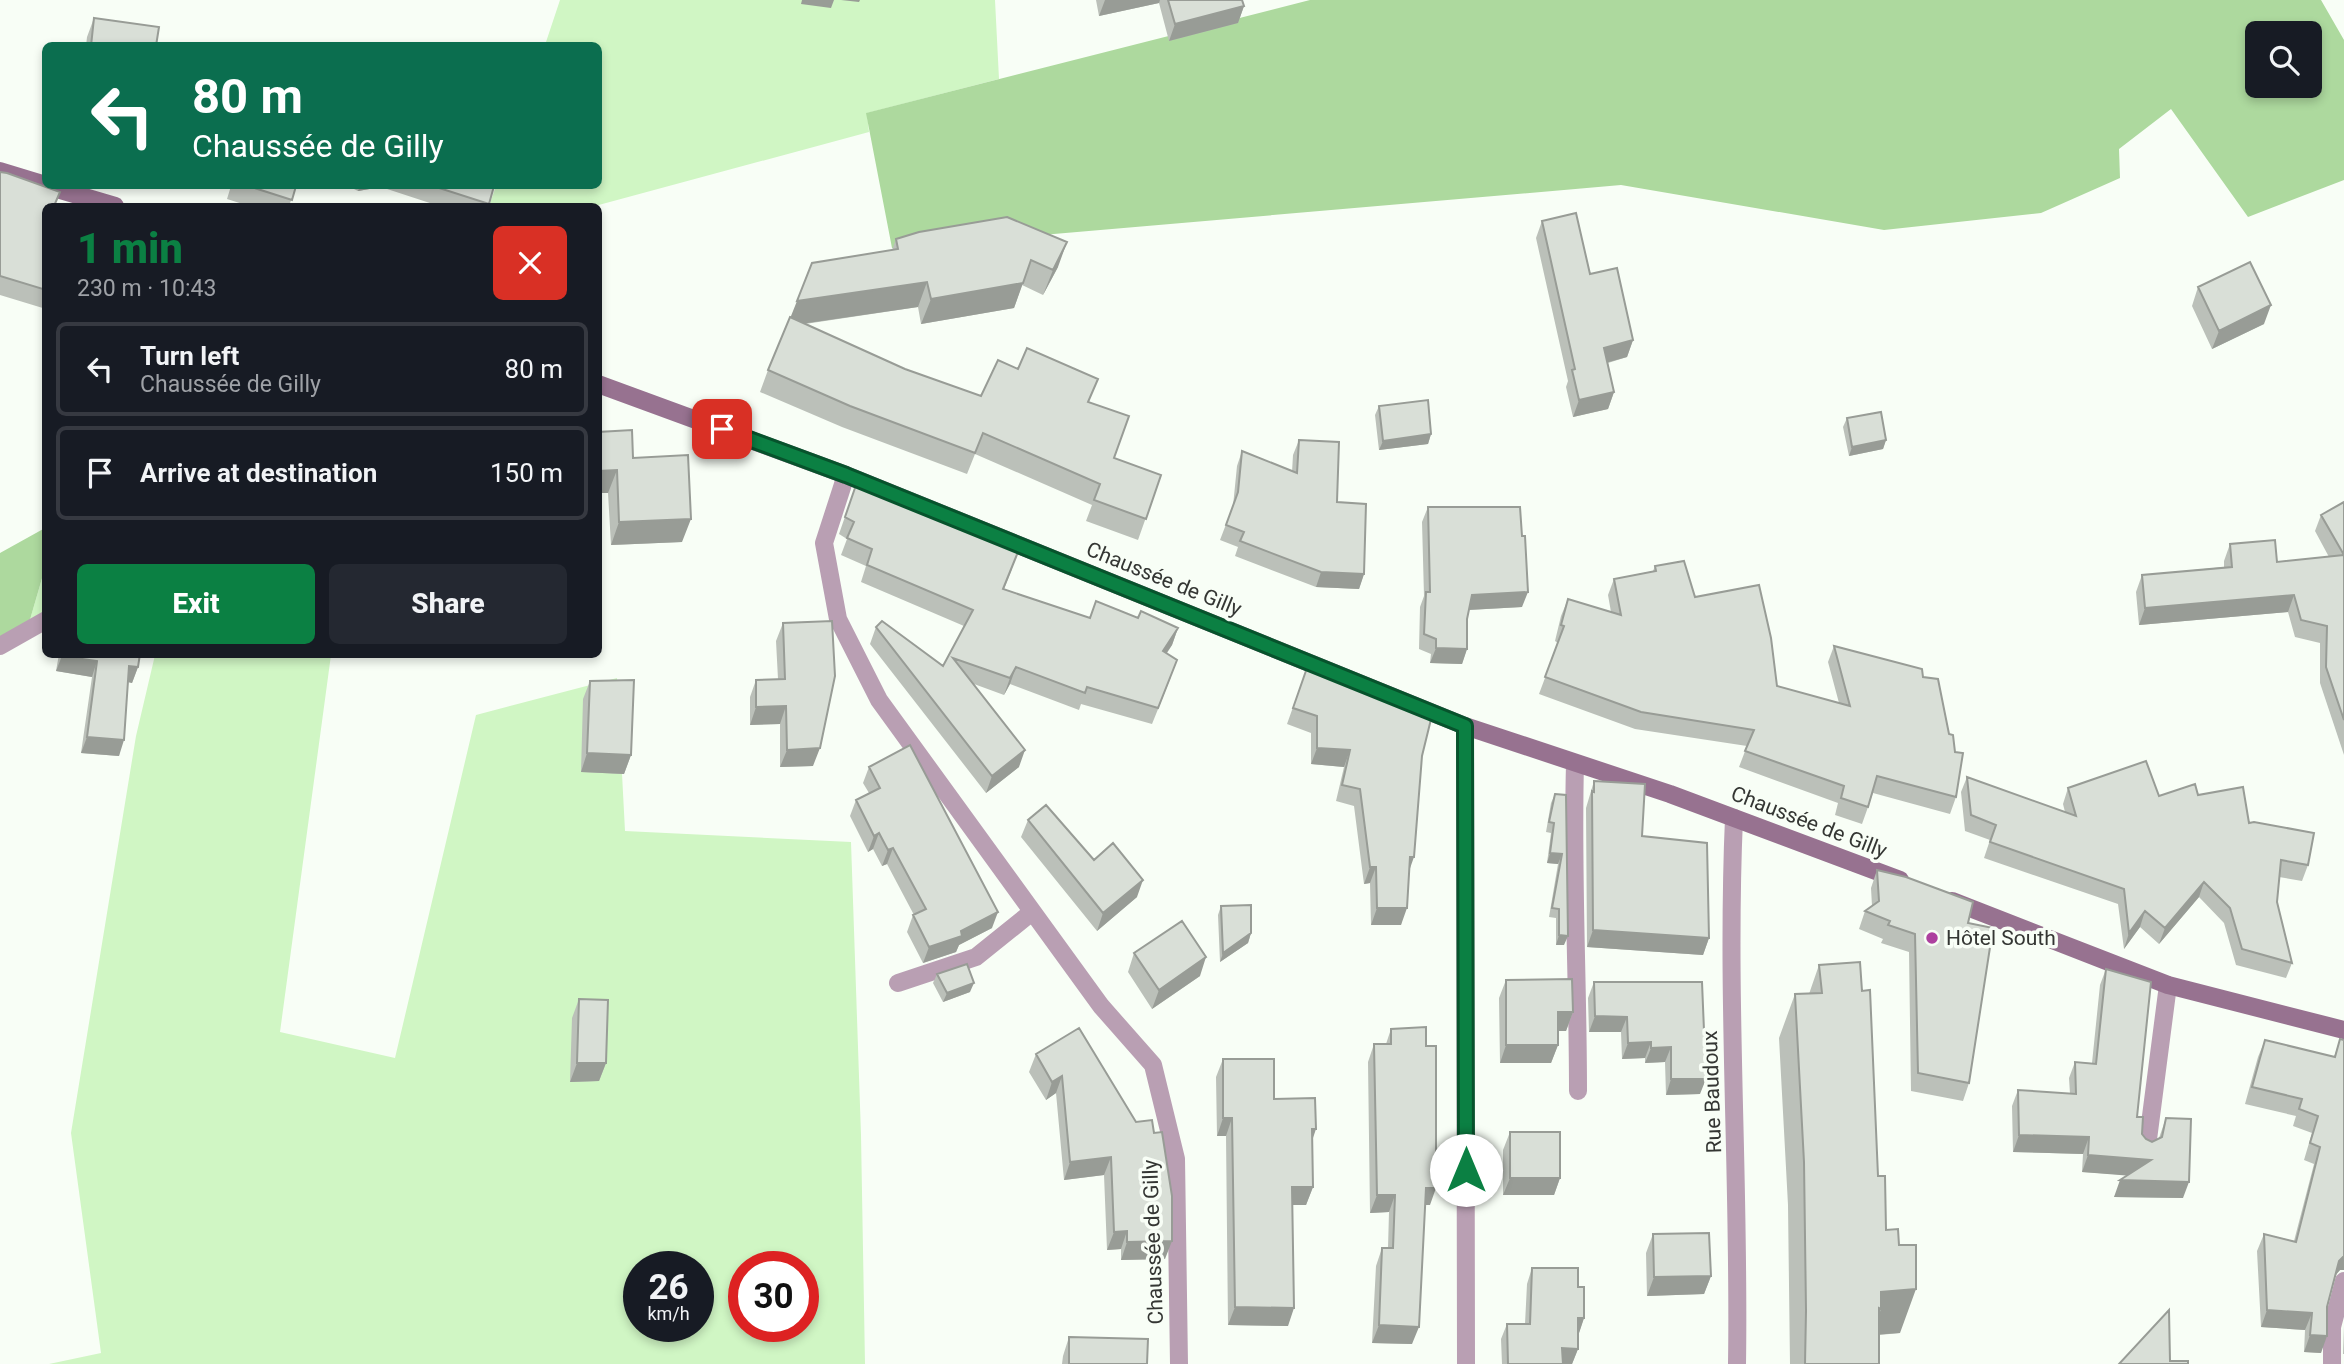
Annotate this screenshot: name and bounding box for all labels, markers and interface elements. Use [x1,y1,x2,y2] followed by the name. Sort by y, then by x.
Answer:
[2245,21,2322,98] map controls
[2245,21,2322,98] button: search
[192,68,303,125] text: 80 m
[77,70,168,161] icon: left
[192,127,444,165] text: Chaussée de Gilly
[77,224,183,273] text: 1 min
[493,226,567,300] button: close
[77,275,216,302] text: 230 m · 10:43
[140,341,239,371] text: Turn left
[81,350,119,388] icon: left
[505,354,563,384] text: 80 m
[140,371,321,398] text: Chaussée de Gilly
[692,399,752,459] pin
[703,410,741,448] icon: arrive
[81,454,119,492] icon: arrive
[140,458,377,488] text: Arrive at destination
[490,458,563,488] text: 150 m
[1083,537,1245,621] street label: Chaussée de Gilly
[77,564,315,644] button: Exit
[329,564,567,644] button: Share
[1728,781,1890,863] street label: Chaussée de Gilly
[1946,926,2056,950] place label: Hôtel South
[1924,930,1940,946] marker: Hôtel South
[1698,1030,1726,1154] street label: Rue Baudoux
[1429,1133,1503,1207] position arrow
[1138,1159,1168,1325] street label: Chaussée de Gilly
[728,1251,819,1342] speed limit sign: 30
[648,1267,689,1308] text: 26
[647,1303,690,1324] text: km/h

